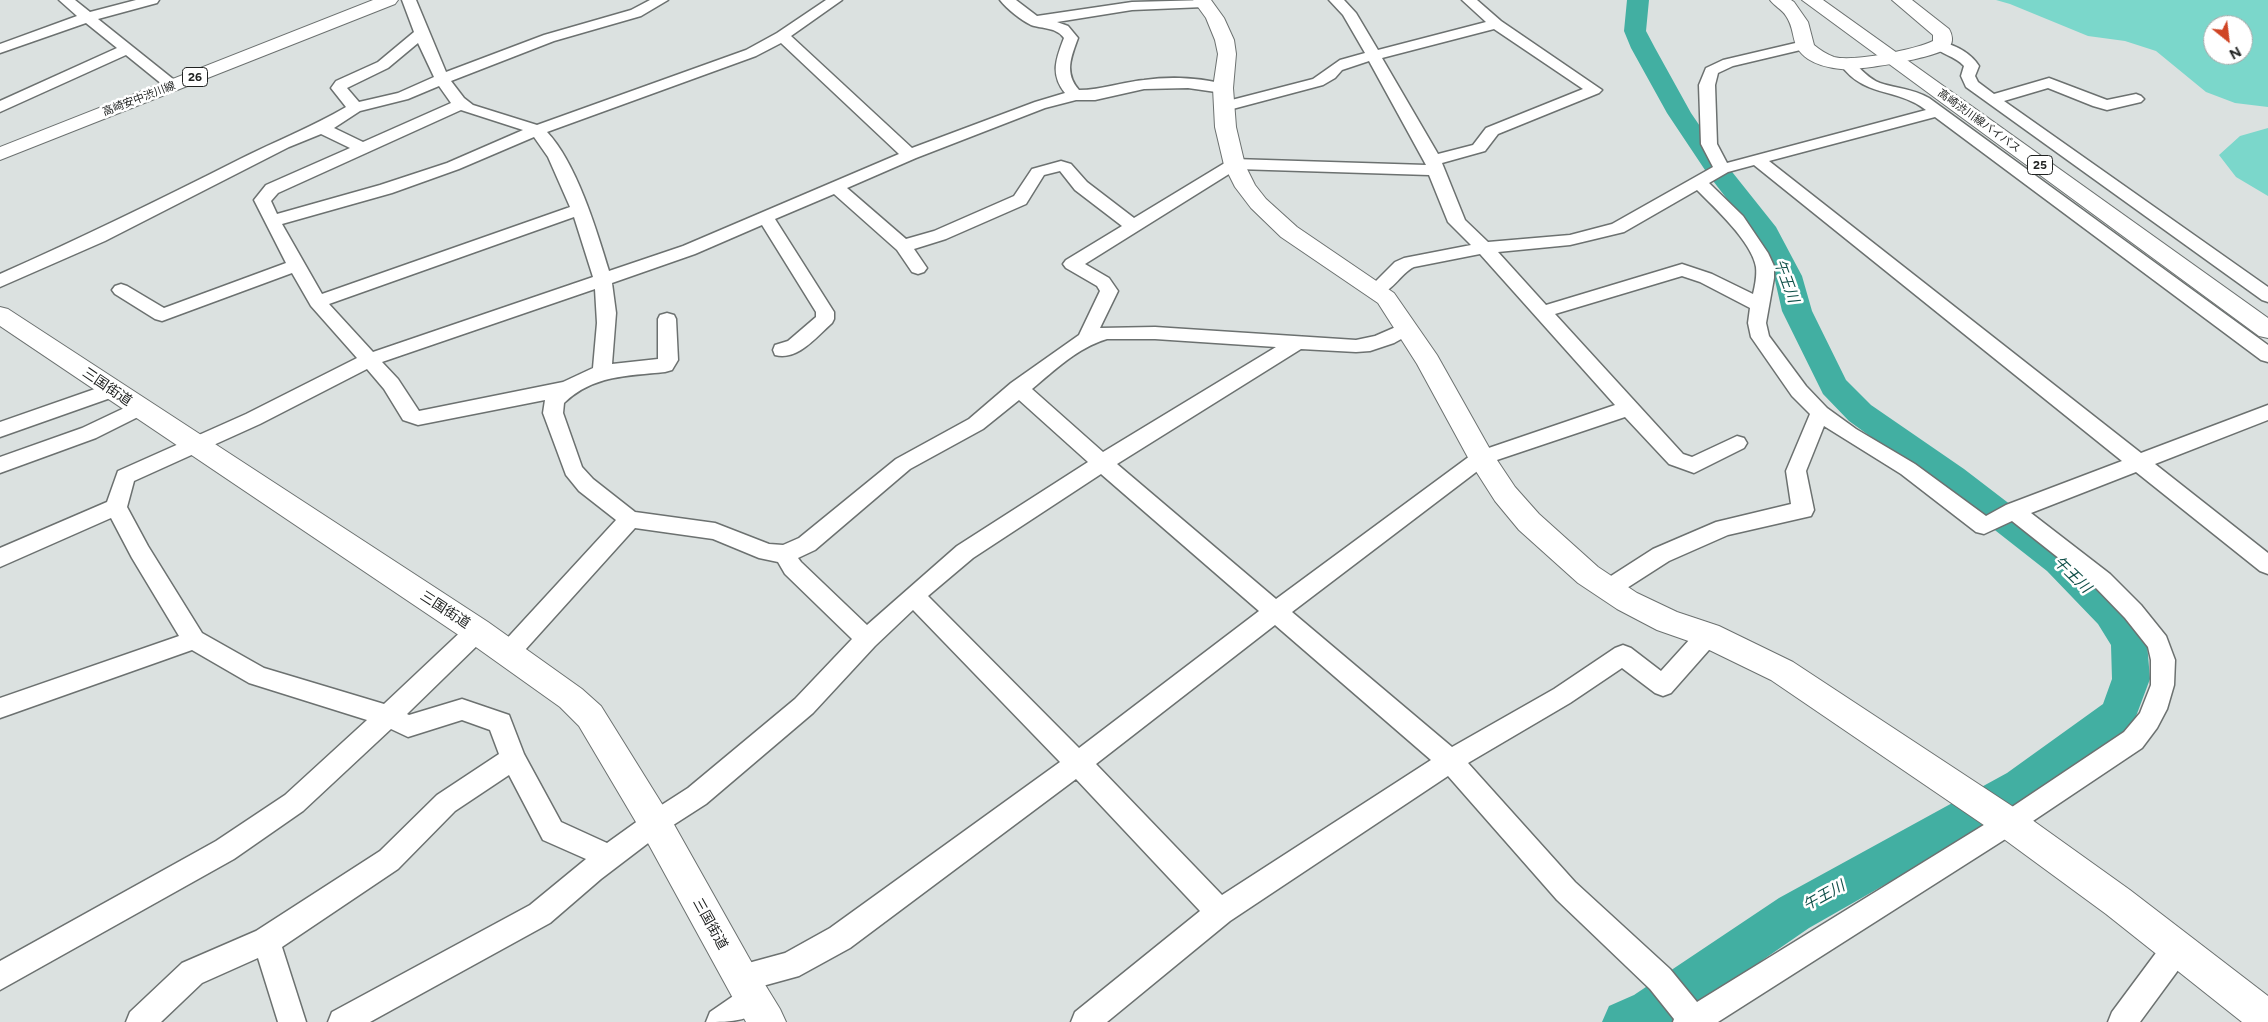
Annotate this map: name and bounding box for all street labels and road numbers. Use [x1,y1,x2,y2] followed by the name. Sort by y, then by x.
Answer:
[182,68,208,86] road number: 26
[101,79,177,119] street label: 高崎安中渋川線
[1935,87,2023,155] street label: 高崎渋川線バイパス
[2028,156,2052,174] road number: 25
[79,364,135,410] street label: 三国街道
[417,588,473,632] street label: 三国街道
[689,895,731,953] street label: 三国街道

